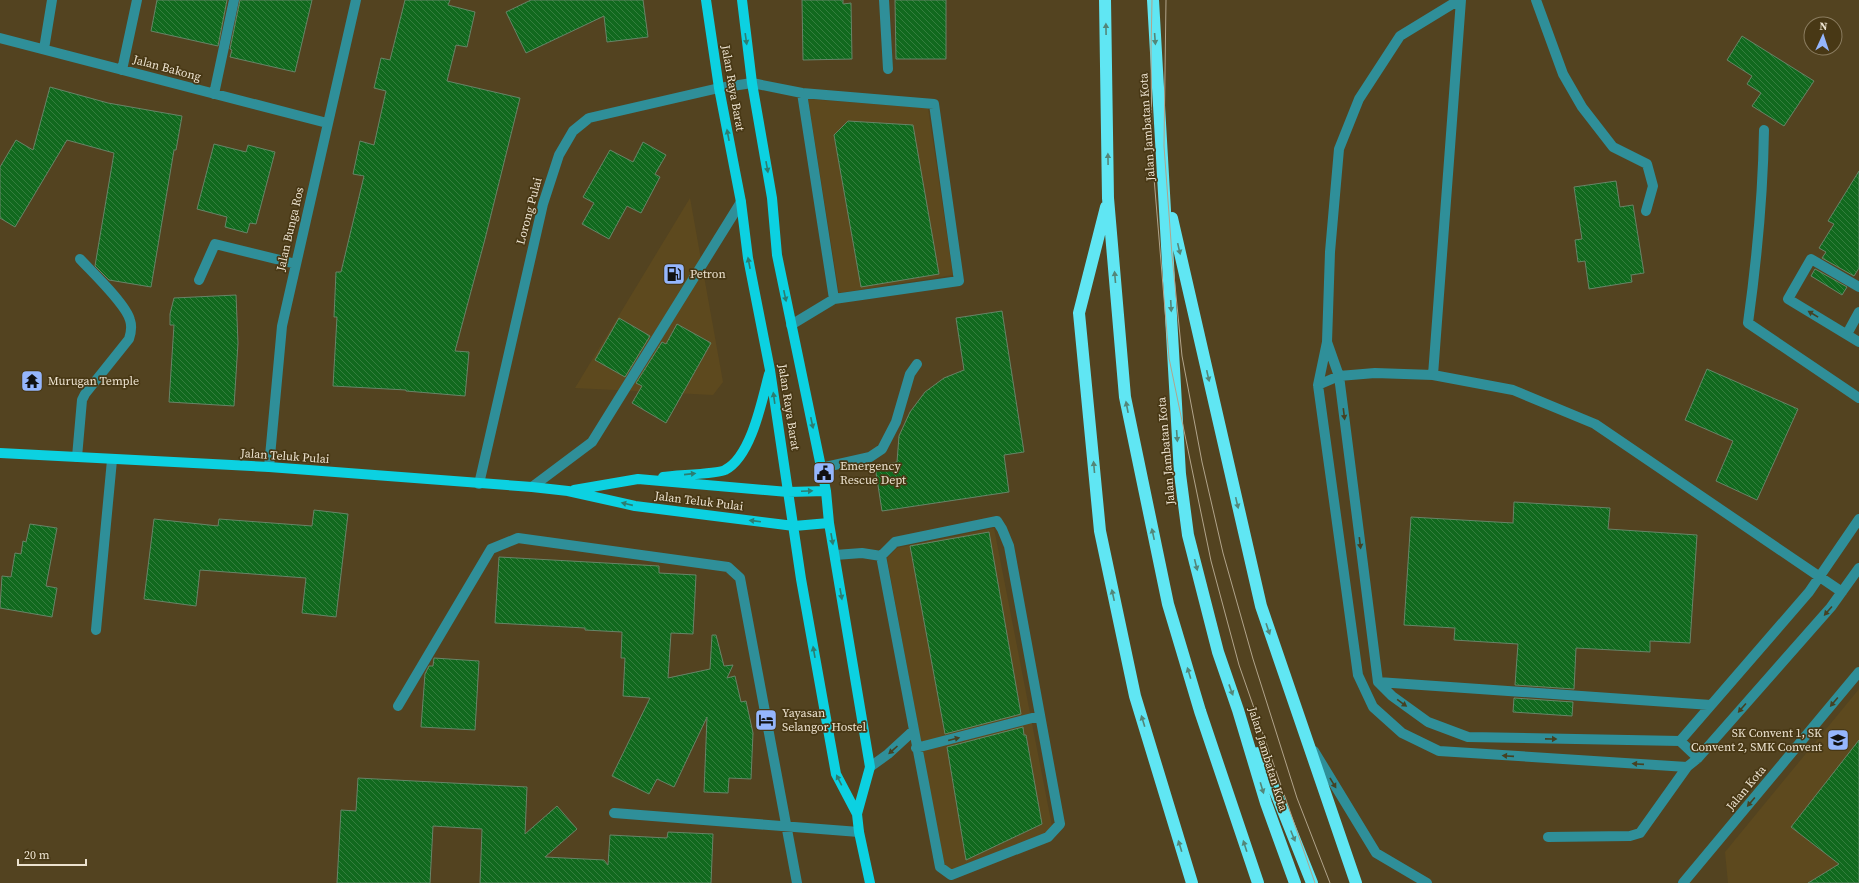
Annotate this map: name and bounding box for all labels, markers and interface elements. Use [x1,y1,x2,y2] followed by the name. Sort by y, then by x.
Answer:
[1803,16,1843,56] north arrow
[1819,19,1828,34] text: N
[1102,23,1109,35] one-way arrow
[743,33,749,45] one-way arrow
[1152,33,1159,45] one-way arrow
[717,43,748,132] street label: Jalan Raya Barat
[130,51,203,85] street label: Jalan Bakong
[1135,72,1159,183] street label: Jalan Jambatan Kota
[725,128,731,141] one-way arrow
[1105,152,1111,165] one-way arrow
[764,161,770,173] one-way arrow
[512,175,546,246] street label: Lorong Pulai
[272,185,307,274] street label: Jalan Bunga Ros
[1177,243,1183,255] one-way arrow
[746,257,752,269] one-way arrow
[661,261,687,287] fuel station icon: Petron
[690,266,726,282] place label: Petron
[1112,271,1118,283] one-way arrow
[783,289,789,302] one-way arrow
[1168,300,1174,313] one-way arrow
[1807,311,1819,318] one-way arrow
[774,362,804,451] street label: Jalan Raya Barat
[19,368,45,394] temple icon: Murugan Temple
[1205,370,1211,382] one-way arrow
[48,373,139,389] place label: Murugan Temple
[771,392,777,404] one-way arrow
[1153,396,1179,507] street label: Jalan Jambatan Kota
[1123,401,1129,413] one-way arrow
[1341,408,1347,420] one-way arrow
[809,417,815,429] one-way arrow
[1174,430,1181,442] one-way arrow
[239,445,330,467] street label: Jalan Teluk Pulai
[840,458,906,488] place label: Emergency Rescue Dept
[811,460,837,486] public building icon: Emergency Rescue Dept
[1090,461,1097,473] one-way arrow
[684,471,696,477] one-way arrow
[653,488,745,514] street label: Jalan Teluk Pulai
[801,488,813,495] one-way arrow
[1234,496,1240,509] one-way arrow
[620,501,633,507] one-way arrow
[749,518,761,524] one-way arrow
[1150,528,1156,540] one-way arrow
[829,533,835,545] one-way arrow
[1357,537,1363,549] one-way arrow
[1193,559,1199,571] one-way arrow
[838,587,844,600] one-way arrow
[1110,589,1116,601] one-way arrow
[1823,606,1832,616] one-way arrow
[1266,623,1272,635] one-way arrow
[811,646,817,659] one-way arrow
[1186,667,1192,679] one-way arrow
[1228,684,1234,696] one-way arrow
[1830,696,1839,707] one-way arrow
[1396,699,1407,707] one-way arrow
[1737,703,1746,714] one-way arrow
[1244,704,1292,814] street label: Jalan Jambatan Kota
[782,705,866,735] place label: Yayasan Selangor Hostel
[753,707,779,733] hotel icon: Yayasan Selangor Hostel
[1140,715,1146,727] one-way arrow
[1691,725,1822,755] place label: SK Convent 1, SK Convent 2, SMK Convent
[1825,727,1851,753] school or university icon: SK Convent 1, SK Convent 2, SMK Convent
[948,735,960,741] one-way arrow
[1545,735,1557,742] one-way arrow
[887,746,898,755] one-way arrow
[1502,752,1514,759] one-way arrow
[1632,761,1644,768] one-way arrow
[1722,761,1770,815] street label: Jalan Kota
[836,774,842,786] one-way arrow
[1330,777,1337,789] one-way arrow
[1259,782,1265,794] one-way arrow
[1746,796,1755,807] one-way arrow
[1291,830,1297,842] one-way arrow
[1177,840,1183,852] one-way arrow
[1242,840,1248,852] one-way arrow
[18,841,86,867] scale bar
[24,847,50,863] text: 20 m

